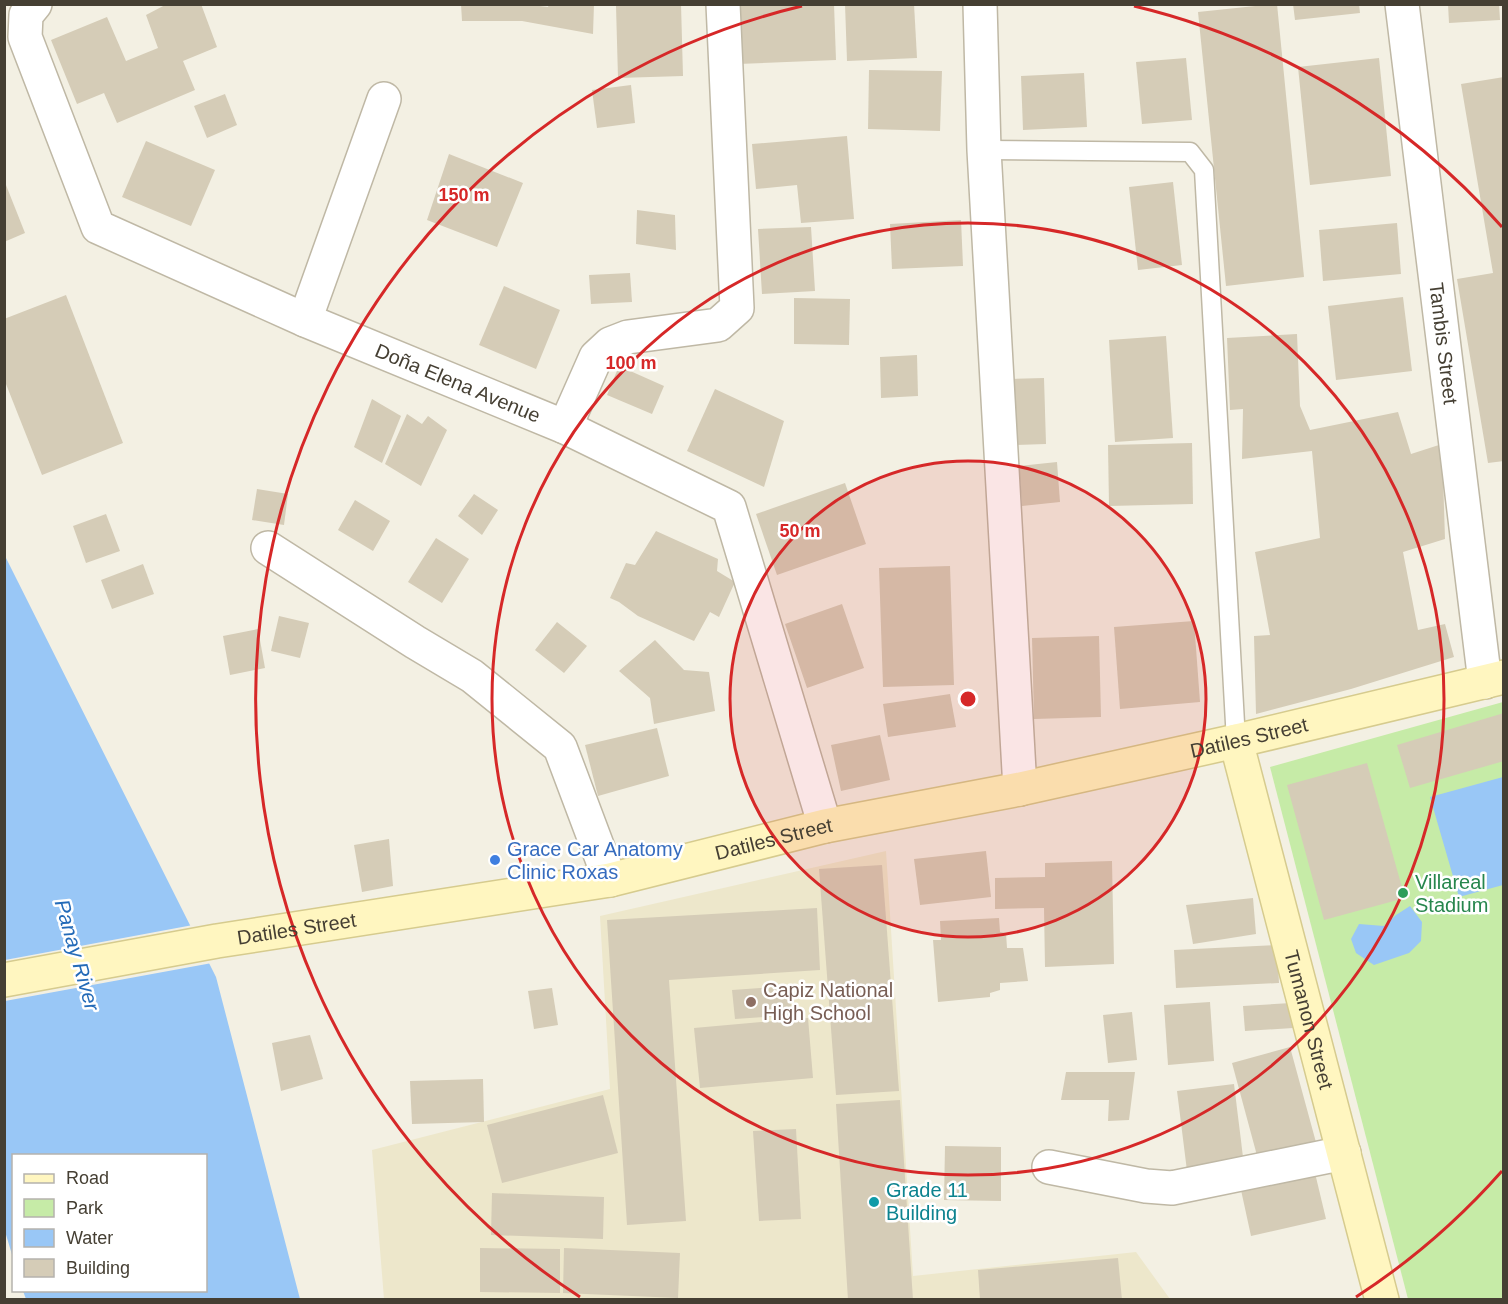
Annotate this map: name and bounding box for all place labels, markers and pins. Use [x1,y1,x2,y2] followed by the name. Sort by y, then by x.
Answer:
[958,689,978,709] centre of rings
[507,838,683,883] place label: Grace Car Anatomy Clinic Roxas
[488,853,502,867] marker: Grace Car Anatomy Clinic Roxas
[1415,871,1488,916] place label: Villareal Stadium
[1396,886,1410,900] marker: Villareal Stadium
[763,979,893,1024] place label: Capiz National High School
[744,995,758,1009] marker: Capiz National High School
[886,1179,968,1224] place label: Grade 11 Building
[867,1195,881,1209] marker: Grade 11 Building

